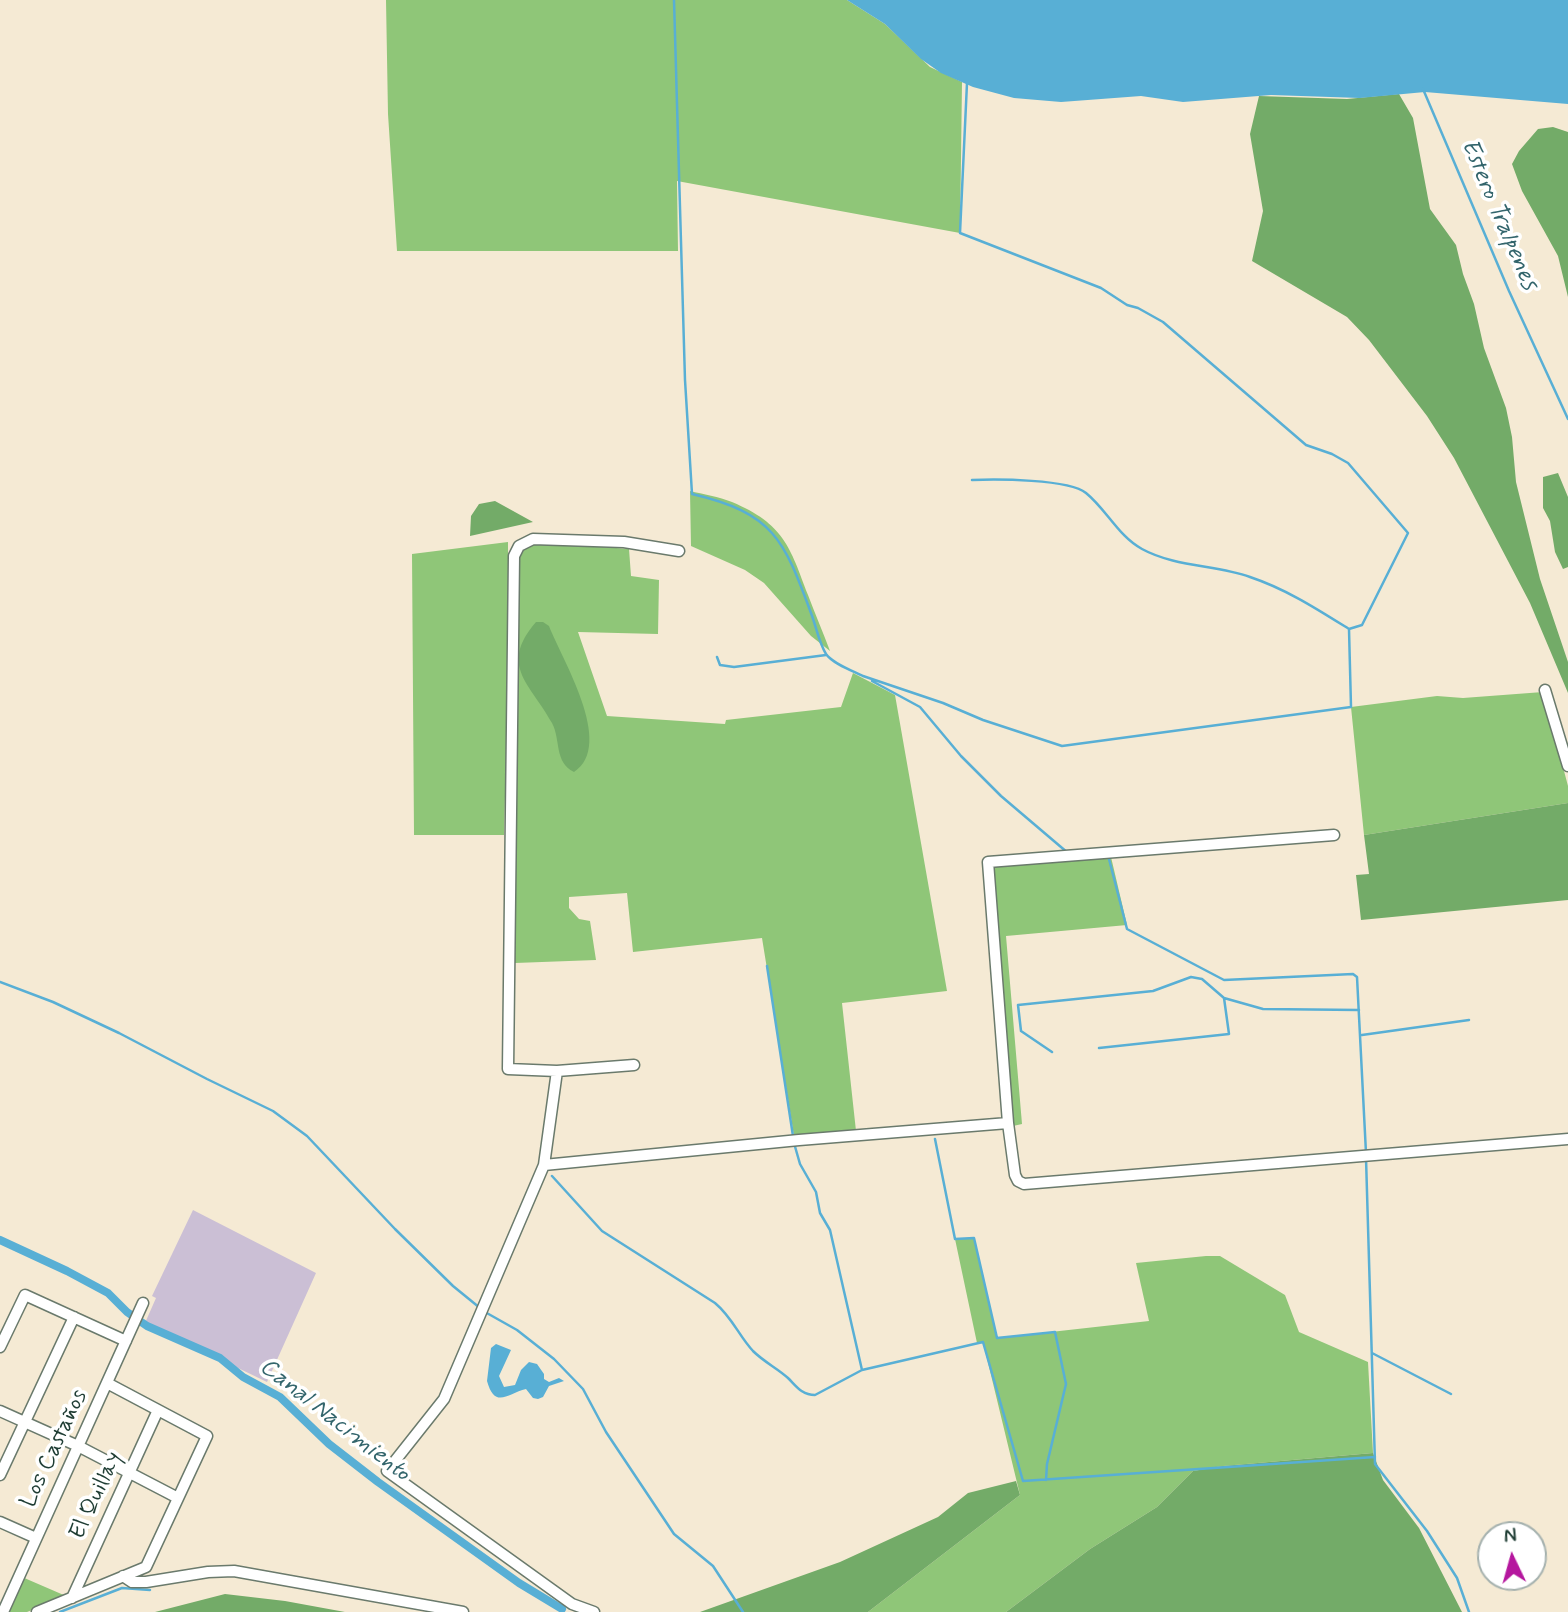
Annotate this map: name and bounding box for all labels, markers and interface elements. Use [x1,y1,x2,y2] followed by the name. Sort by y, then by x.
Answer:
[1453,135,1543,295] water label: Estero Tralpenes
[253,1353,415,1489] water label: Canal Nacimiento
[16,1386,94,1512] street label: Los Castaños
[65,1448,129,1544] street label: El Quillay
[1477,1521,1547,1591] north arrow
[1503,1524,1518,1550] text: N

